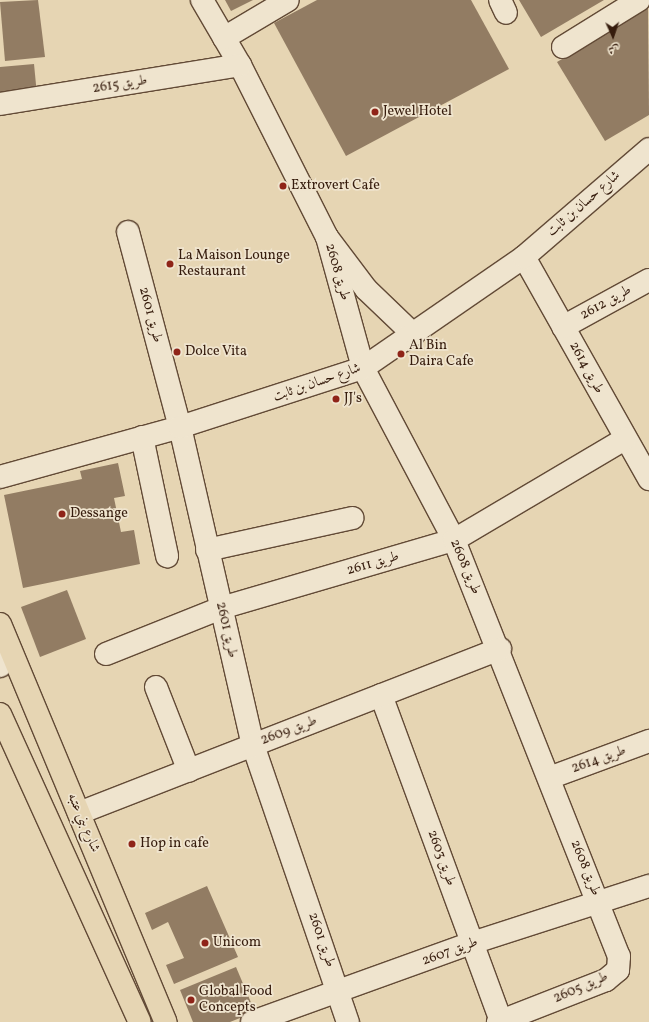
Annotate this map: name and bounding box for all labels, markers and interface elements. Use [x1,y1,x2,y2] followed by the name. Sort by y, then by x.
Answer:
[593,16,633,56] north arrow
[608,41,620,56] text: ش
[91,72,149,98] street label: طريق 2615
[383,104,452,120] place label: Jewel Hotel
[370,107,380,117] marker: Jewel Hotel
[544,168,624,240] street label: شارع حسان بن ثابت
[291,178,380,194] place label: Extrovert Cafe
[278,181,288,191] marker: Extrovert Cafe
[321,242,353,302] street label: طريق 2608
[178,248,290,280] place label: La Maison Lounge Restaurant
[165,259,175,269] marker: La Maison Lounge Restaurant
[577,282,635,324] street label: طريق 2612
[135,285,165,345] street label: طريق 2601
[409,338,474,370] place label: Al Bin Daira Cafe
[565,339,607,397] street label: طريق 2614
[185,344,247,360] place label: Dolce Vita
[172,347,182,357] marker: Dolce Vita
[396,349,406,359] marker: Al Bin Daira Cafe
[271,360,363,406] street label: شارع حسان بن ثابت
[344,391,362,407] place label: JJ's
[331,394,341,404] marker: JJ's
[70,506,128,522] place label: Dessange
[57,509,67,519] marker: Dessange
[446,537,484,597] street label: طريق 2608
[345,549,401,579] street label: طريق 2611
[211,600,241,660] street label: طريق 2601
[259,713,319,749] street label: طريق 2609
[569,742,629,778] street label: طريق 2614
[63,791,103,855] street label: شارع بني عتبه
[423,828,459,888] street label: طريق 2603
[140,836,209,852] place label: Hop in cafe
[566,838,604,898] street label: طريق 2608
[127,839,137,849] marker: Hop in cafe
[304,910,338,970] street label: طريق 2601
[420,934,480,970] street label: طريق 2607
[213,935,261,951] place label: Unicom
[200,938,210,948] marker: Unicom
[551,969,611,1007] street label: طريق 2605
[199,984,272,1016] place label: Global Food Concepts
[186,995,196,1005] marker: Global Food Concepts

